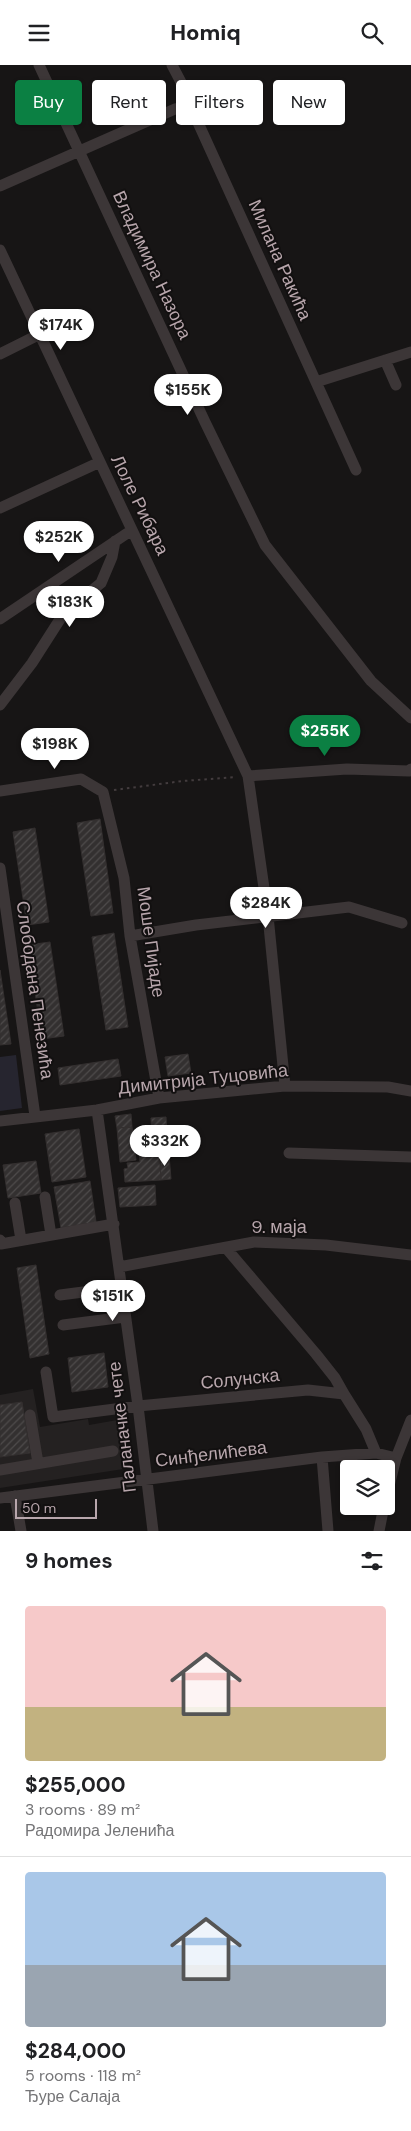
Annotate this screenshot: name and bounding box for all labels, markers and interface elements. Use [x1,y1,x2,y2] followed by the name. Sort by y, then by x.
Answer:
[170,18,241,47] text: Homiq
[25,19,53,47] icon: menu
[358,19,386,47] icon: search
[15,80,82,125] chip: Buy
[92,80,166,125] chip: Rent
[176,80,263,125] chip: Filters
[273,80,345,125] chip: New
[107,187,197,344] street label: Владимира Назора
[243,196,318,325] street label: Милана Ракића
[26,309,96,351] pin: $174K
[39,314,83,335] text: $174K
[153,373,223,416] pin: $155K
[165,379,211,400] text: $155K
[105,451,175,560] street label: Лоле Рибара
[24,521,94,563] pin: $252K
[35,526,83,547] text: $252K
[35,585,105,628] pin: $183K
[47,591,93,612] text: $183K
[290,715,360,757] pin: $255K
[300,720,350,741] text: $255K
[20,727,90,770] pin: $198K
[32,733,78,754] text: $198K
[131,885,171,999] street label: Моше Пијаде
[231,887,301,929] pin: $284K
[241,892,291,913] text: $284K
[11,899,60,1082] street label: Слободана Пенезића
[117,1058,290,1100] street label: Димитрија Туцовића
[130,1125,200,1167] pin: $332K
[141,1130,189,1151] text: $332K
[251,1215,308,1239] street label: 9. маја
[78,1279,148,1322] pin: $151K
[92,1285,134,1306] text: $151K
[102,1360,142,1494] street label: Паланачке чете
[199,1363,282,1395] street label: Солунска
[154,1435,269,1473] street label: Синђелићева
[340,1460,395,1515] map controls
[340,1460,395,1515] button: layers
[15,1496,98,1519] scale bar
[22,1499,56,1517] text: 50 m
[25,1547,113,1575] text: 9 homes
[358,1547,386,1575] icon: filters
[161,1639,251,1729] icon: home
[25,1771,125,1799] text: $255,000
[25,1799,140,1820] text: 3 rooms · 89 m²
[25,1820,174,1841] text: Радомира Јеленића
[161,1904,251,1994] icon: home
[25,2037,126,2065] text: $284,000
[25,2065,141,2086] text: 5 rooms · 118 m²
[25,2086,120,2107] text: Ђуре Салаја

